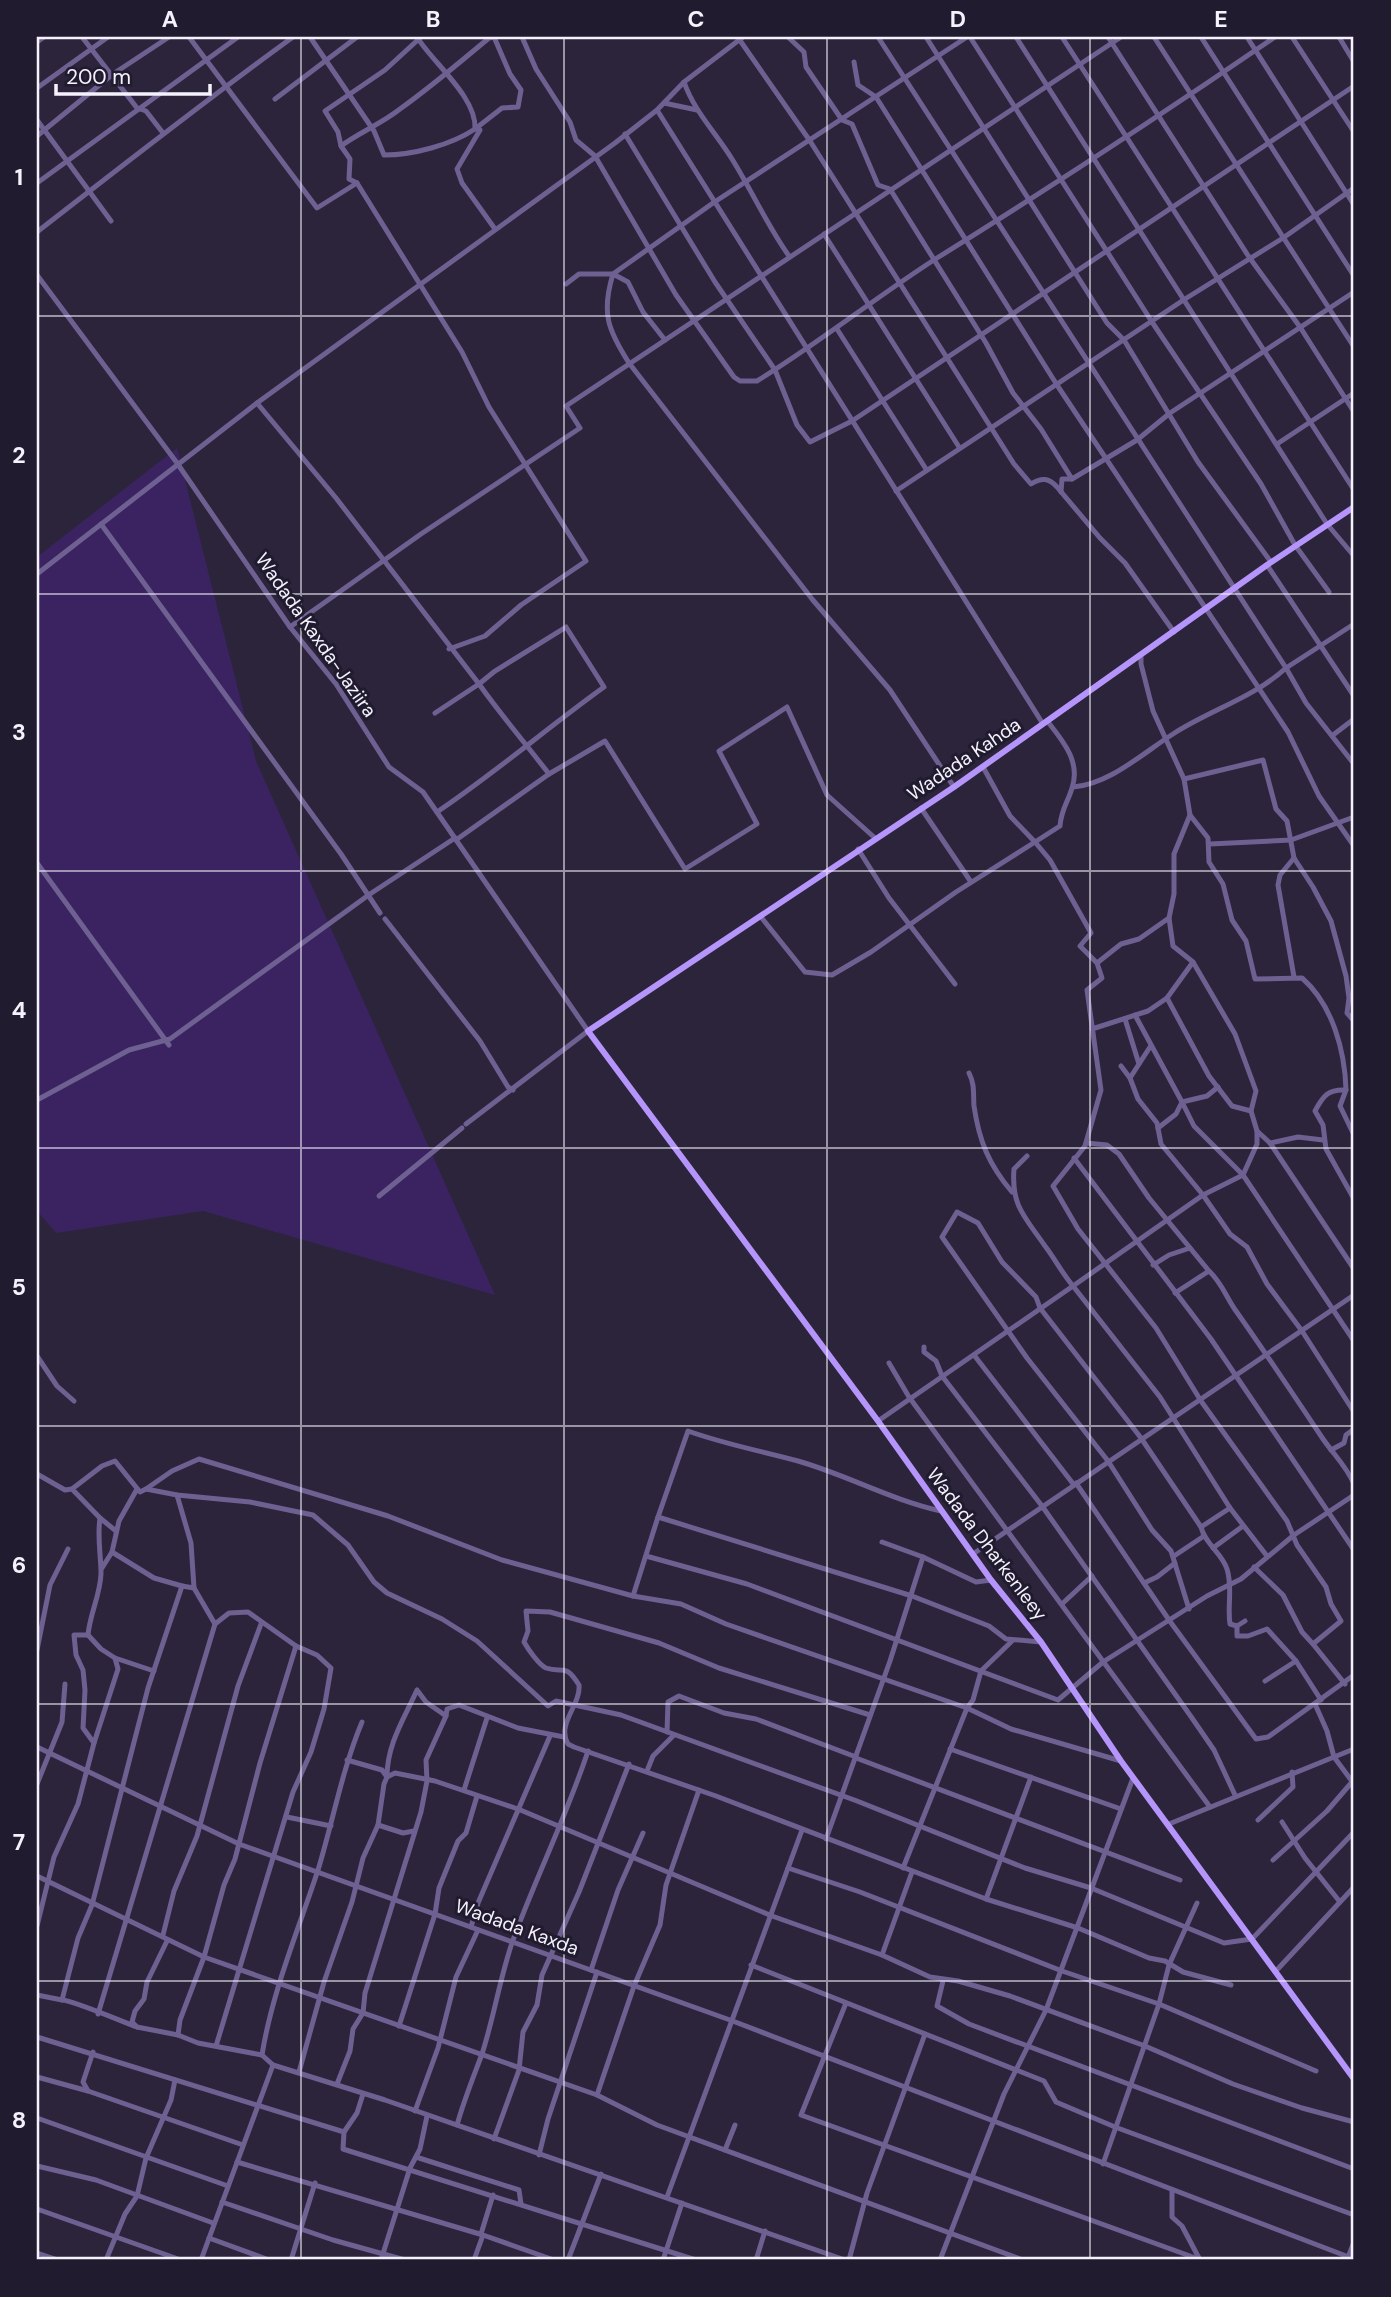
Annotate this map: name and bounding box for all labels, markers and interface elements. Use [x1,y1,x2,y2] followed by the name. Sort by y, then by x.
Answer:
[162,4,178,34] text: A
[426,4,440,34] text: B
[688,4,704,34] text: C
[950,4,966,34] text: D
[1214,4,1228,34] text: E
[56,52,210,96] scale bar
[66,63,131,91] text: 200 m
[15,162,23,192] text: 1
[12,440,26,470] text: 2
[250,548,382,722] street label: Wadada Kaxda-Jaziira
[902,712,1026,806] street label: Wadada Kahda
[12,717,26,747] text: 3
[12,995,27,1025] text: 4
[12,1272,26,1302] text: 5
[921,1462,1053,1626] street label: Wadada Dharkenleey
[12,1550,26,1580] text: 6
[13,1827,25,1857] text: 7
[452,1893,582,1961] street label: Wadada Kaxda
[12,2105,26,2135] text: 8

